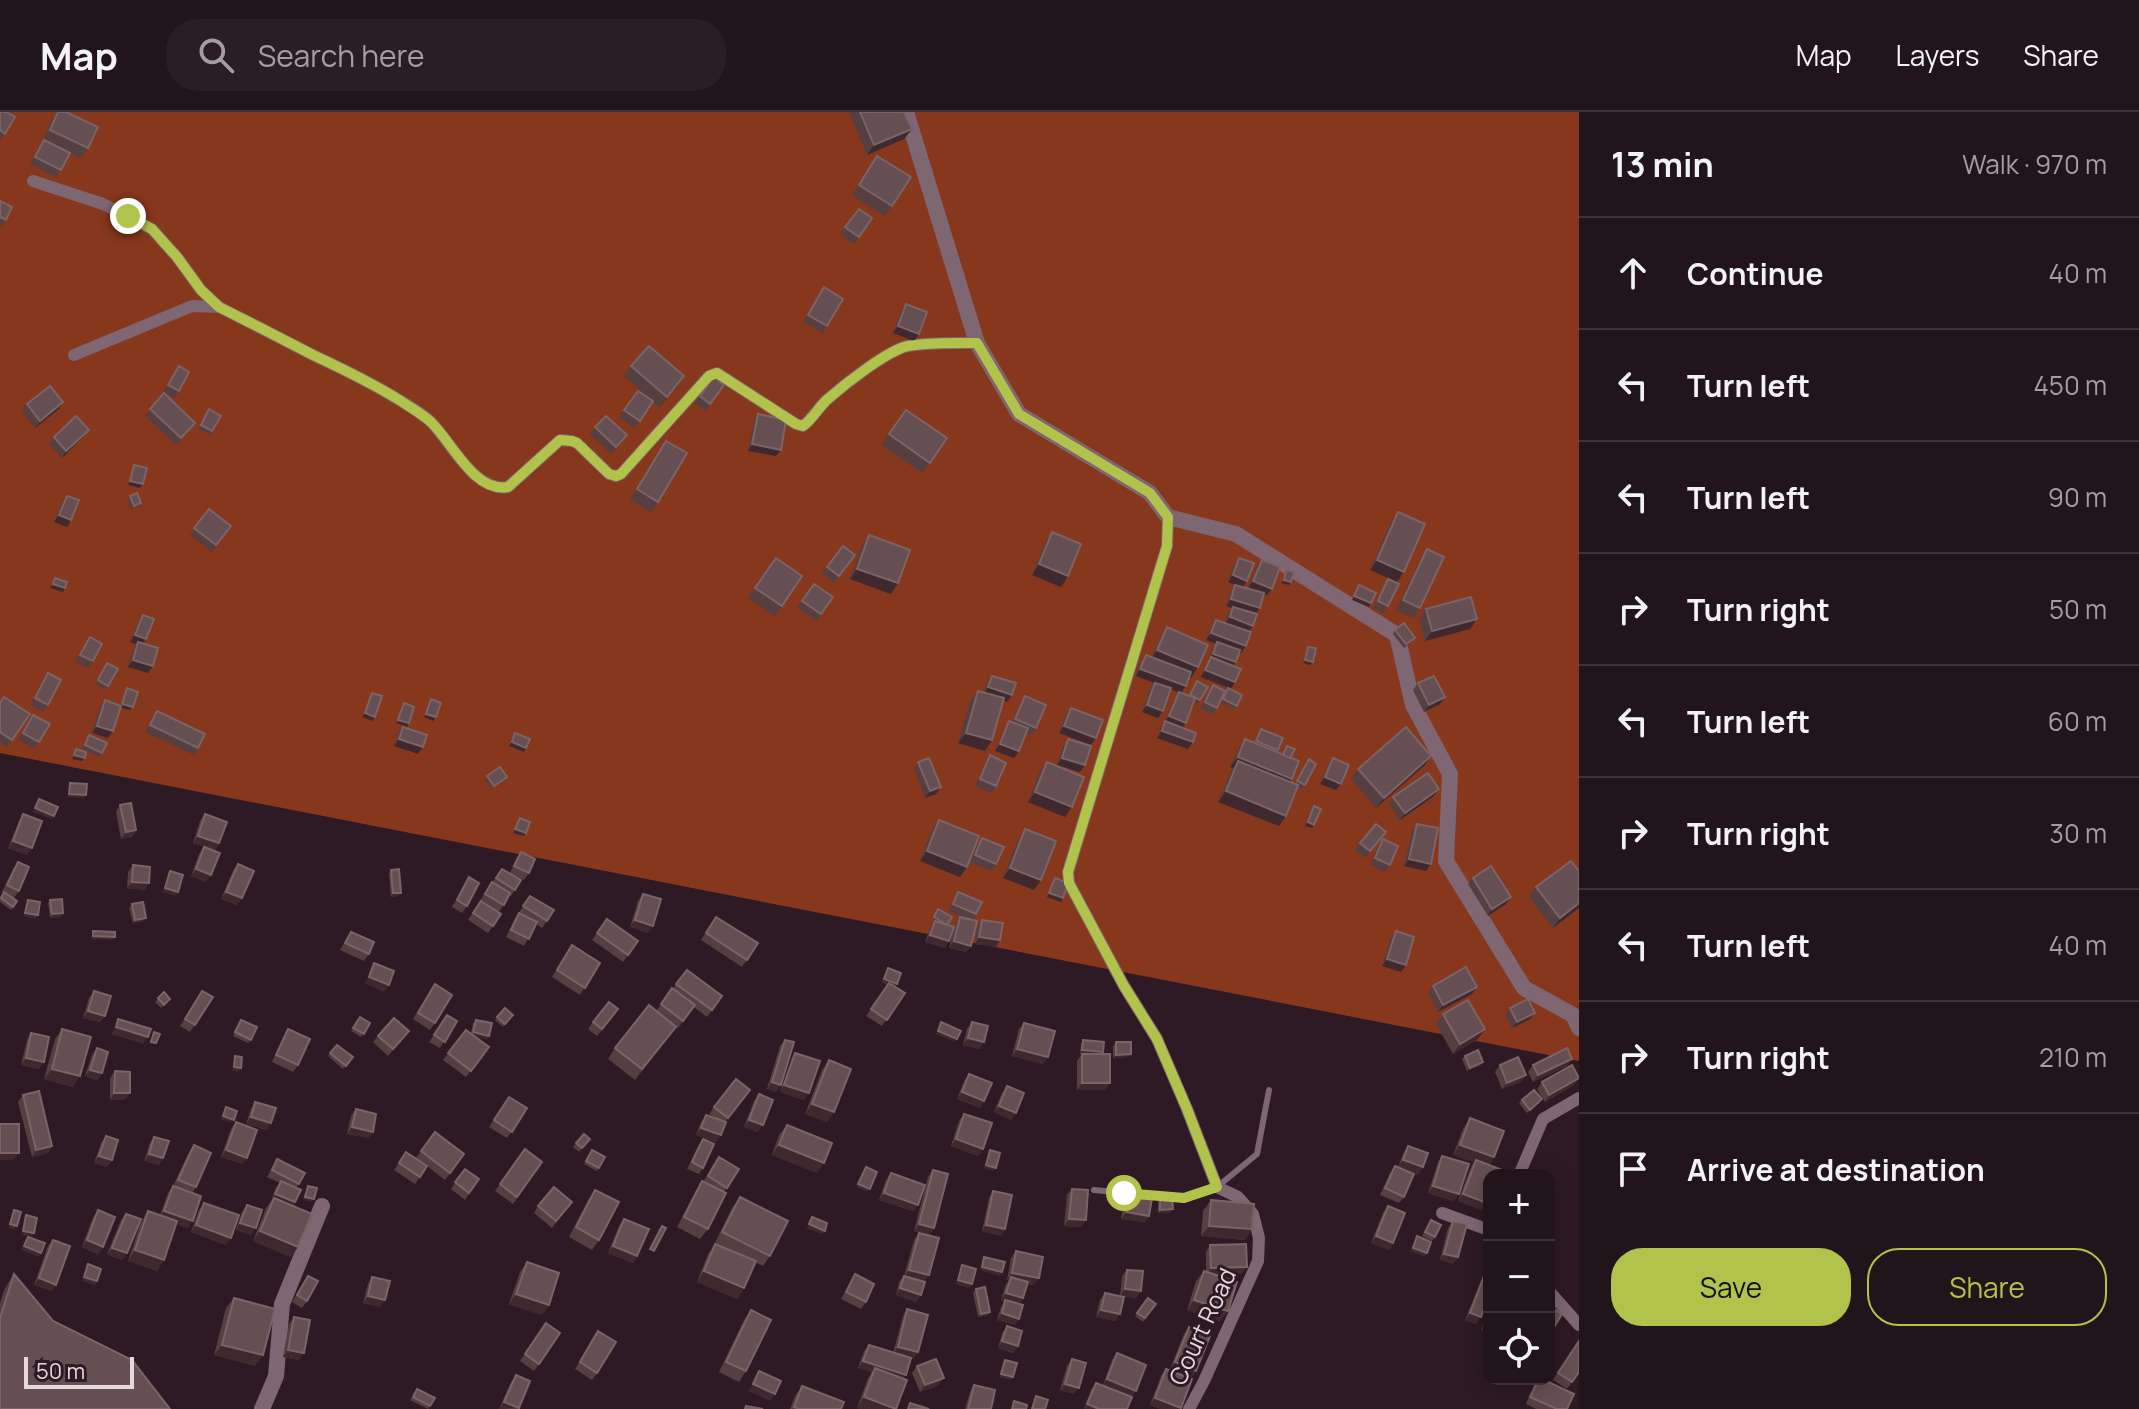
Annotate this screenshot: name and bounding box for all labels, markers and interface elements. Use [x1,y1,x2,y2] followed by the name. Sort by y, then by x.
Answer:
[166,19,726,91] search box
[40,29,118,81] text: Map
[194,33,238,77] icon: search
[258,35,425,76] text: Search here
[1796,36,1852,74] text: Map
[1896,36,1979,74] text: Layers
[2023,36,2099,74] text: Share
[1611,141,1714,187] text: 13 min
[1962,146,2107,182] text: Walk · 970 m
[110,198,146,234] route end
[1611,251,1655,295] icon: ahead
[1687,253,1823,294] text: Continue
[2049,255,2107,291] text: 40 m
[1611,363,1655,407] icon: left
[1687,365,1810,406] text: Turn left
[2034,367,2107,403] text: 450 m
[1611,475,1655,519] icon: left
[1687,477,1810,518] text: Turn left
[2048,479,2107,515] text: 90 m
[1611,587,1655,631] icon: right
[1687,589,1830,630] text: Turn right
[2049,591,2107,627] text: 50 m
[1611,699,1655,743] icon: left
[1687,701,1810,742] text: Turn left
[2048,703,2107,739] text: 60 m
[1611,811,1655,855] icon: right
[1687,813,1830,854] text: Turn right
[2050,815,2107,851] text: 30 m
[1611,923,1655,967] icon: left
[1687,925,1810,966] text: Turn left
[2049,927,2107,963] text: 40 m
[1611,1035,1655,1079] icon: right
[1687,1037,1830,1078] text: Turn right
[2039,1039,2107,1075] text: 210 m
[1611,1147,1655,1191] icon: arrive
[1687,1149,1985,1190] text: Arrive at destination
[1483,1169,1555,1385] map controls
[1483,1169,1555,1241] button: +
[1106,1175,1142,1211] route start
[1483,1241,1555,1313] button: −
[1611,1248,1851,1326] button: Save
[1867,1248,2107,1326] button: Share
[1160,1262,1243,1390] street label: Court Road
[1483,1313,1555,1385] button: locate
[24,1353,134,1389] scale bar
[36,1356,85,1386] text: 50 m

